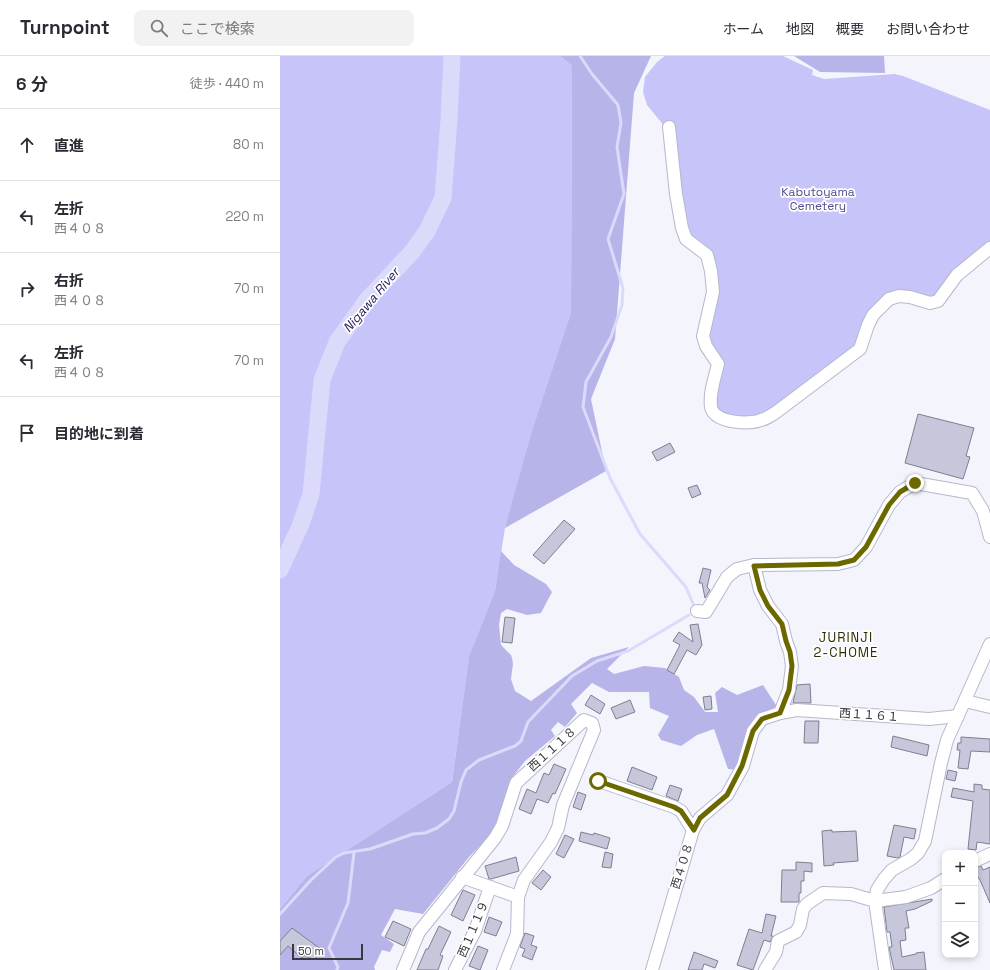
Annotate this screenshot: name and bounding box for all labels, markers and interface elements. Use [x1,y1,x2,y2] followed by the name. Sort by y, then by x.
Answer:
[134,10,414,46] search box
[20,15,110,40] text: Turnpoint
[148,17,170,39] icon: search
[180,19,255,38] text: ここで検索
[722,20,764,38] text: ホーム
[786,20,814,38] text: 地図
[836,20,864,38] text: 概要
[886,20,970,38] text: お問い合わせ
[16,73,48,95] text: 6 分
[190,75,264,92] text: 徒歩 · 440 m
[16,134,38,156] icon: ahead
[54,136,84,155] text: 直進
[233,136,264,153] text: 80 m
[781,184,855,214] park label: Kabutoyama Cemetery
[54,199,84,218] text: 左折
[16,206,38,228] icon: left
[225,208,264,225] text: 220 m
[54,220,106,237] text: 西４０８
[339,263,404,336] water label: Nigawa River
[54,271,84,290] text: 右折
[16,278,38,300] icon: right
[234,280,264,297] text: 70 m
[54,292,106,309] text: 西４０８
[54,343,84,362] text: 左折
[16,350,38,372] icon: left
[234,352,264,369] text: 70 m
[54,364,106,381] text: 西４０８
[16,422,38,444] icon: arrive
[54,424,144,443] text: 目的地に到着
[906,474,924,492] route end
[814,629,878,661] district label: JURINJI 2-CHOME
[839,705,899,725] street label: 西１１６１
[524,723,580,775] street label: 西１１１８
[589,772,607,790] route start
[667,841,697,891] street label: 西４０８
[942,850,978,958] map controls
[942,850,978,886] button: +
[942,886,978,922] button: −
[454,898,492,960] street label: 西１１１９
[942,922,978,958] button: layers
[292,942,363,961] scale bar
[298,944,324,958] text: 50 m

